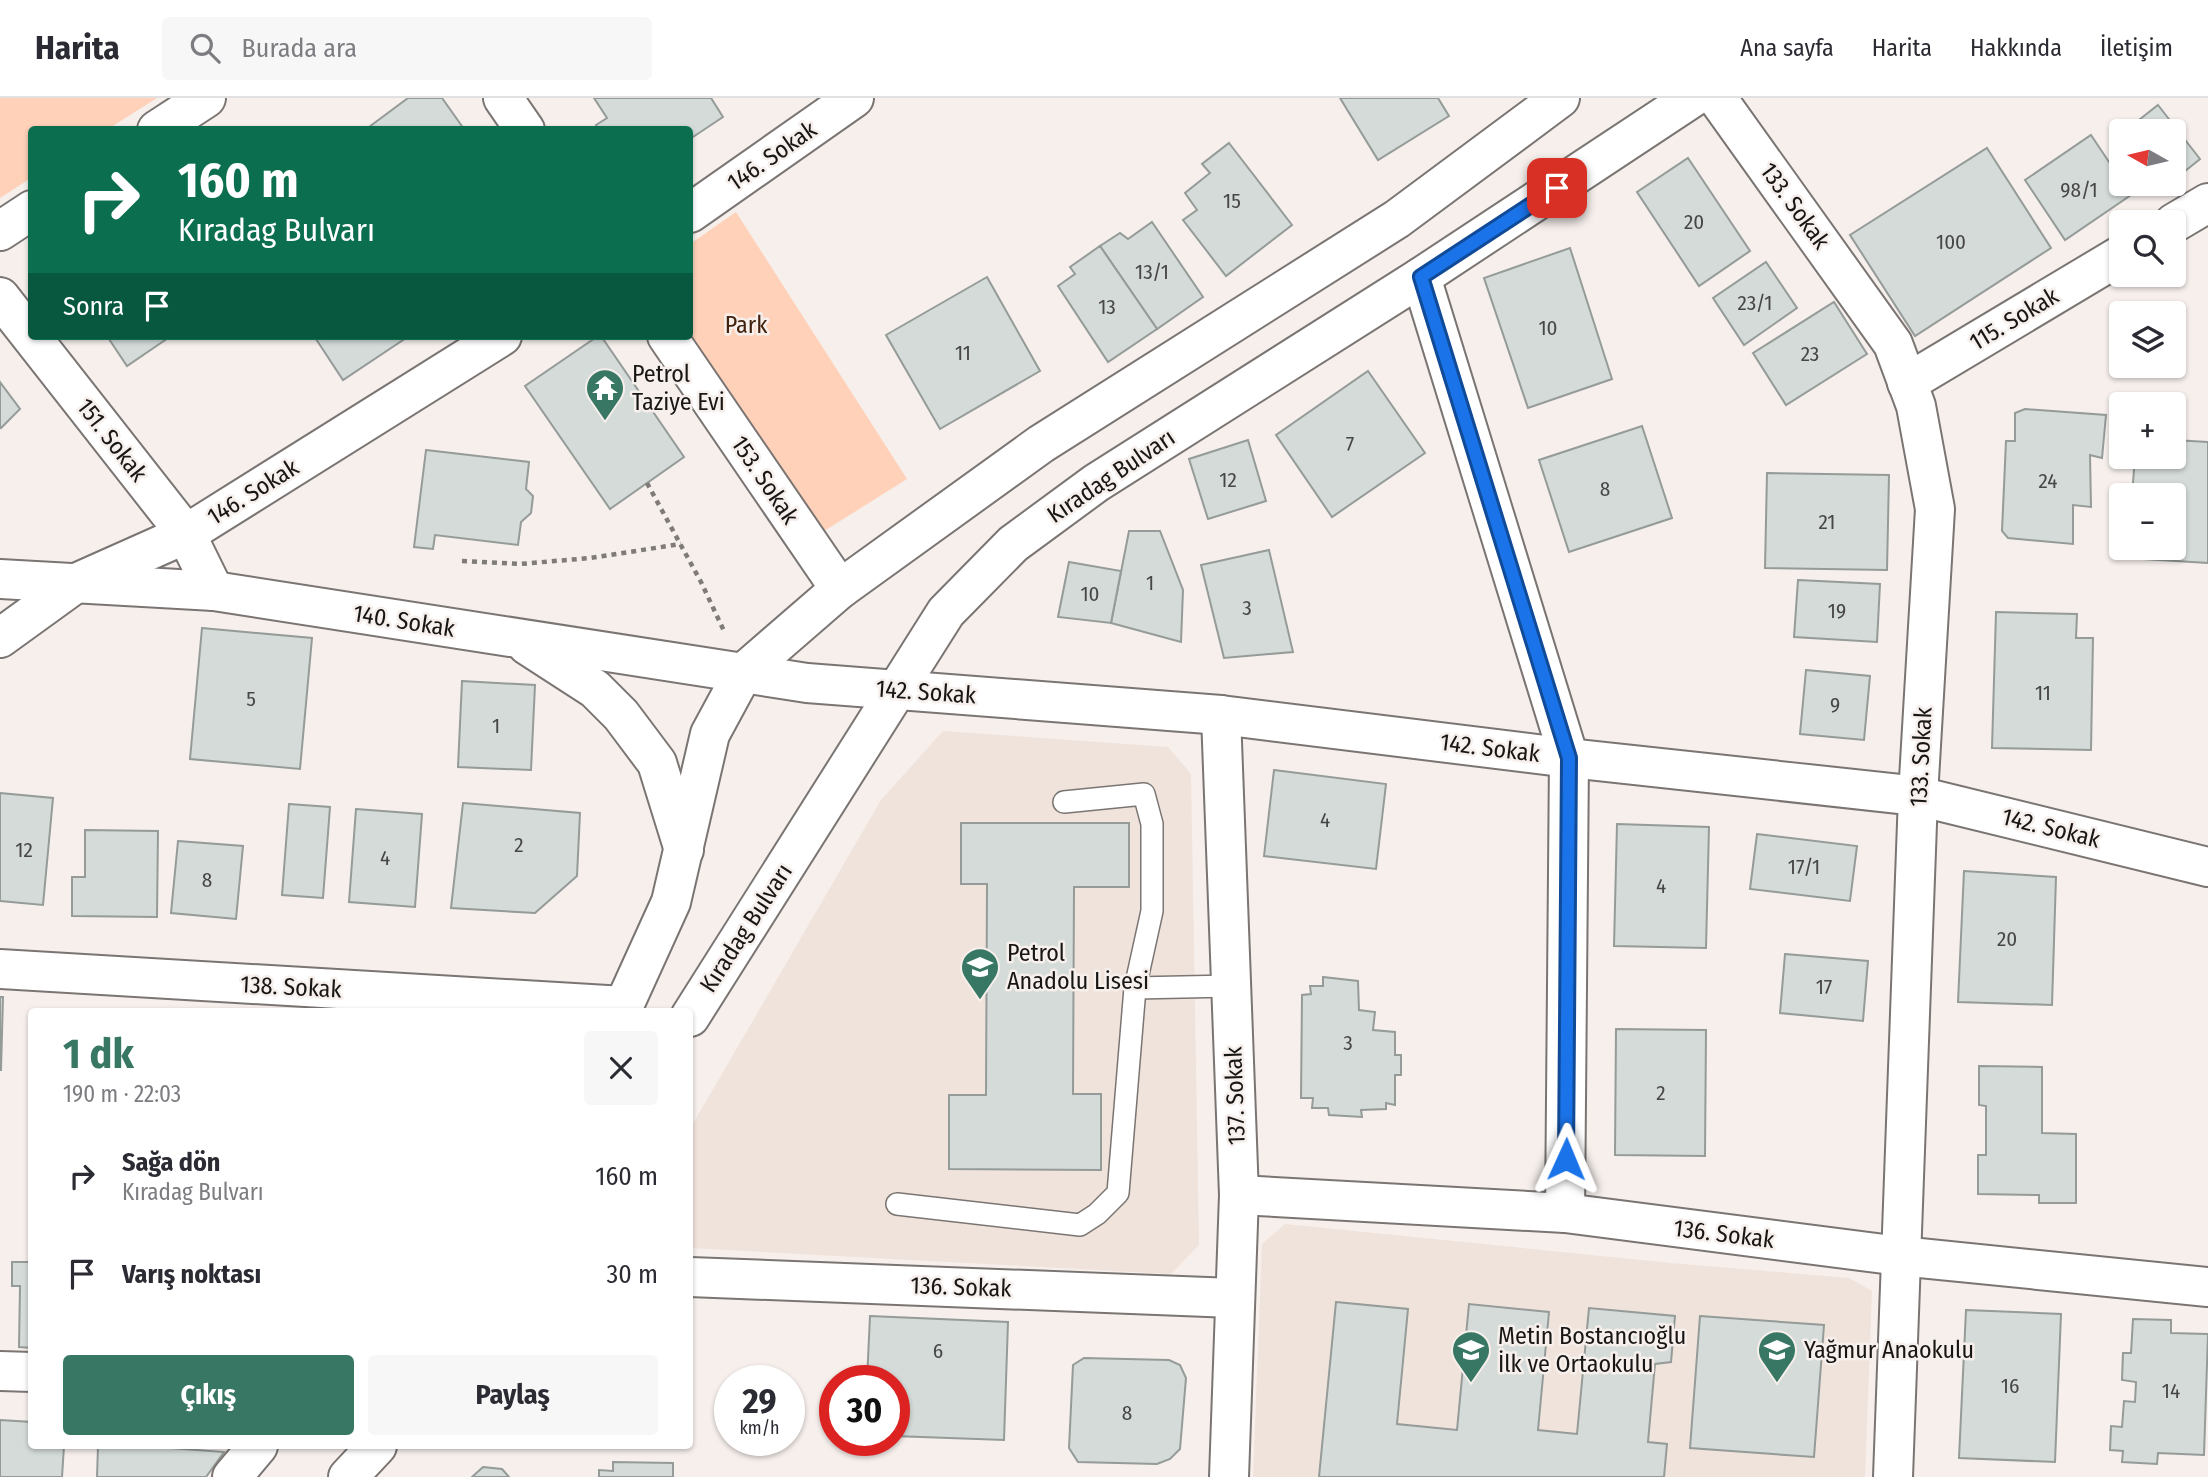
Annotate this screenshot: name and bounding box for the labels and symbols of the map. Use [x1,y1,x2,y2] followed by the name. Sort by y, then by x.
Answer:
[722,115,822,197] street label: 146. Sokak
[2109,119,2186,196] north arrow
[1754,157,1836,255] street label: 133. Sokak
[1527,158,1587,218] pin
[2060,177,2098,203] house number: 98/1
[1223,188,1241,214] house number: 15
[1684,209,1704,235] house number: 20
[1936,229,1966,255] house number: 100
[1135,259,1169,285] house number: 13/1
[1965,281,2064,356] street label: 115. Sokak
[1737,290,1773,316] house number: 23/1
[1098,294,1116,320] house number: 13
[725,311,768,339] park label: Park
[1538,315,1558,341] house number: 10
[955,340,971,366] house number: 11
[1801,341,1819,367] house number: 23
[632,360,725,416] place label: Petrol Taziye Evi
[584,367,626,422] temple icon: Petrol Taziye Evi
[71,393,154,488] street label: 151. Sokak
[1042,423,1180,529] street label: Kıradag Bulvarı
[725,431,805,530] street label: 153. Sokak
[1346,431,1354,457] house number: 7
[202,453,304,531] street label: 146. Sokak
[1219,467,1237,493] house number: 12
[2038,468,2058,494] house number: 24
[1600,476,1610,502] house number: 8
[1819,509,1836,535] house number: 21
[1146,570,1154,596] house number: 1
[1080,581,1100,607] house number: 10
[1242,595,1252,621] house number: 3
[1828,598,1846,624] house number: 19
[351,599,458,643] street label: 140. Sokak
[875,675,978,710] street label: 142. Sokak
[2035,680,2051,706] house number: 11
[246,686,256,712] house number: 5
[1830,692,1840,718] house number: 9
[1904,706,1938,808] street label: 133. Sokak
[492,713,500,739] house number: 1
[1439,728,1542,768] street label: 142. Sokak
[1999,802,2104,854] street label: 142. Sokak
[1320,807,1330,833] house number: 4
[514,832,524,858] house number: 2
[15,837,33,863] house number: 12
[380,845,390,871] house number: 4
[1788,854,1820,880] house number: 17/1
[694,858,798,998] street label: Kıradag Bulvarı
[202,867,212,893] house number: 8
[1656,873,1666,899] house number: 4
[1997,926,2017,952] house number: 20
[1007,939,1149,995] place label: Petrol Anadolu Lisesi
[959,946,1001,1001] school or university icon: Petrol Anadolu Lisesi
[240,970,343,1004] street label: 138. Sokak
[1816,974,1832,1000] house number: 17
[1343,1030,1353,1056] house number: 3
[1219,1045,1251,1146] street label: 137. Sokak
[1656,1080,1666,1106] house number: 2
[1529,1122,1603,1196] position arrow
[1672,1214,1777,1254] street label: 136. Sokak
[910,1271,1013,1303] street label: 136. Sokak
[1498,1322,1686,1378] place label: Metin Bostancıoğlu İlk ve Ortaokulu
[1450,1329,1492,1384] school or university icon: Metin Bostancıoğlu İlk ve Ortaokulu
[1756,1329,1798,1384] school or university icon: Yağmur Anaokulu
[1804,1336,1974,1364] place label: Yağmur Anaokulu
[933,1338,943,1364] house number: 6
[819,1365,910,1456] speed limit sign: 30
[2001,1373,2019,1399] house number: 16
[2162,1378,2180,1404] house number: 14
[1122,1400,1132,1426] house number: 8

